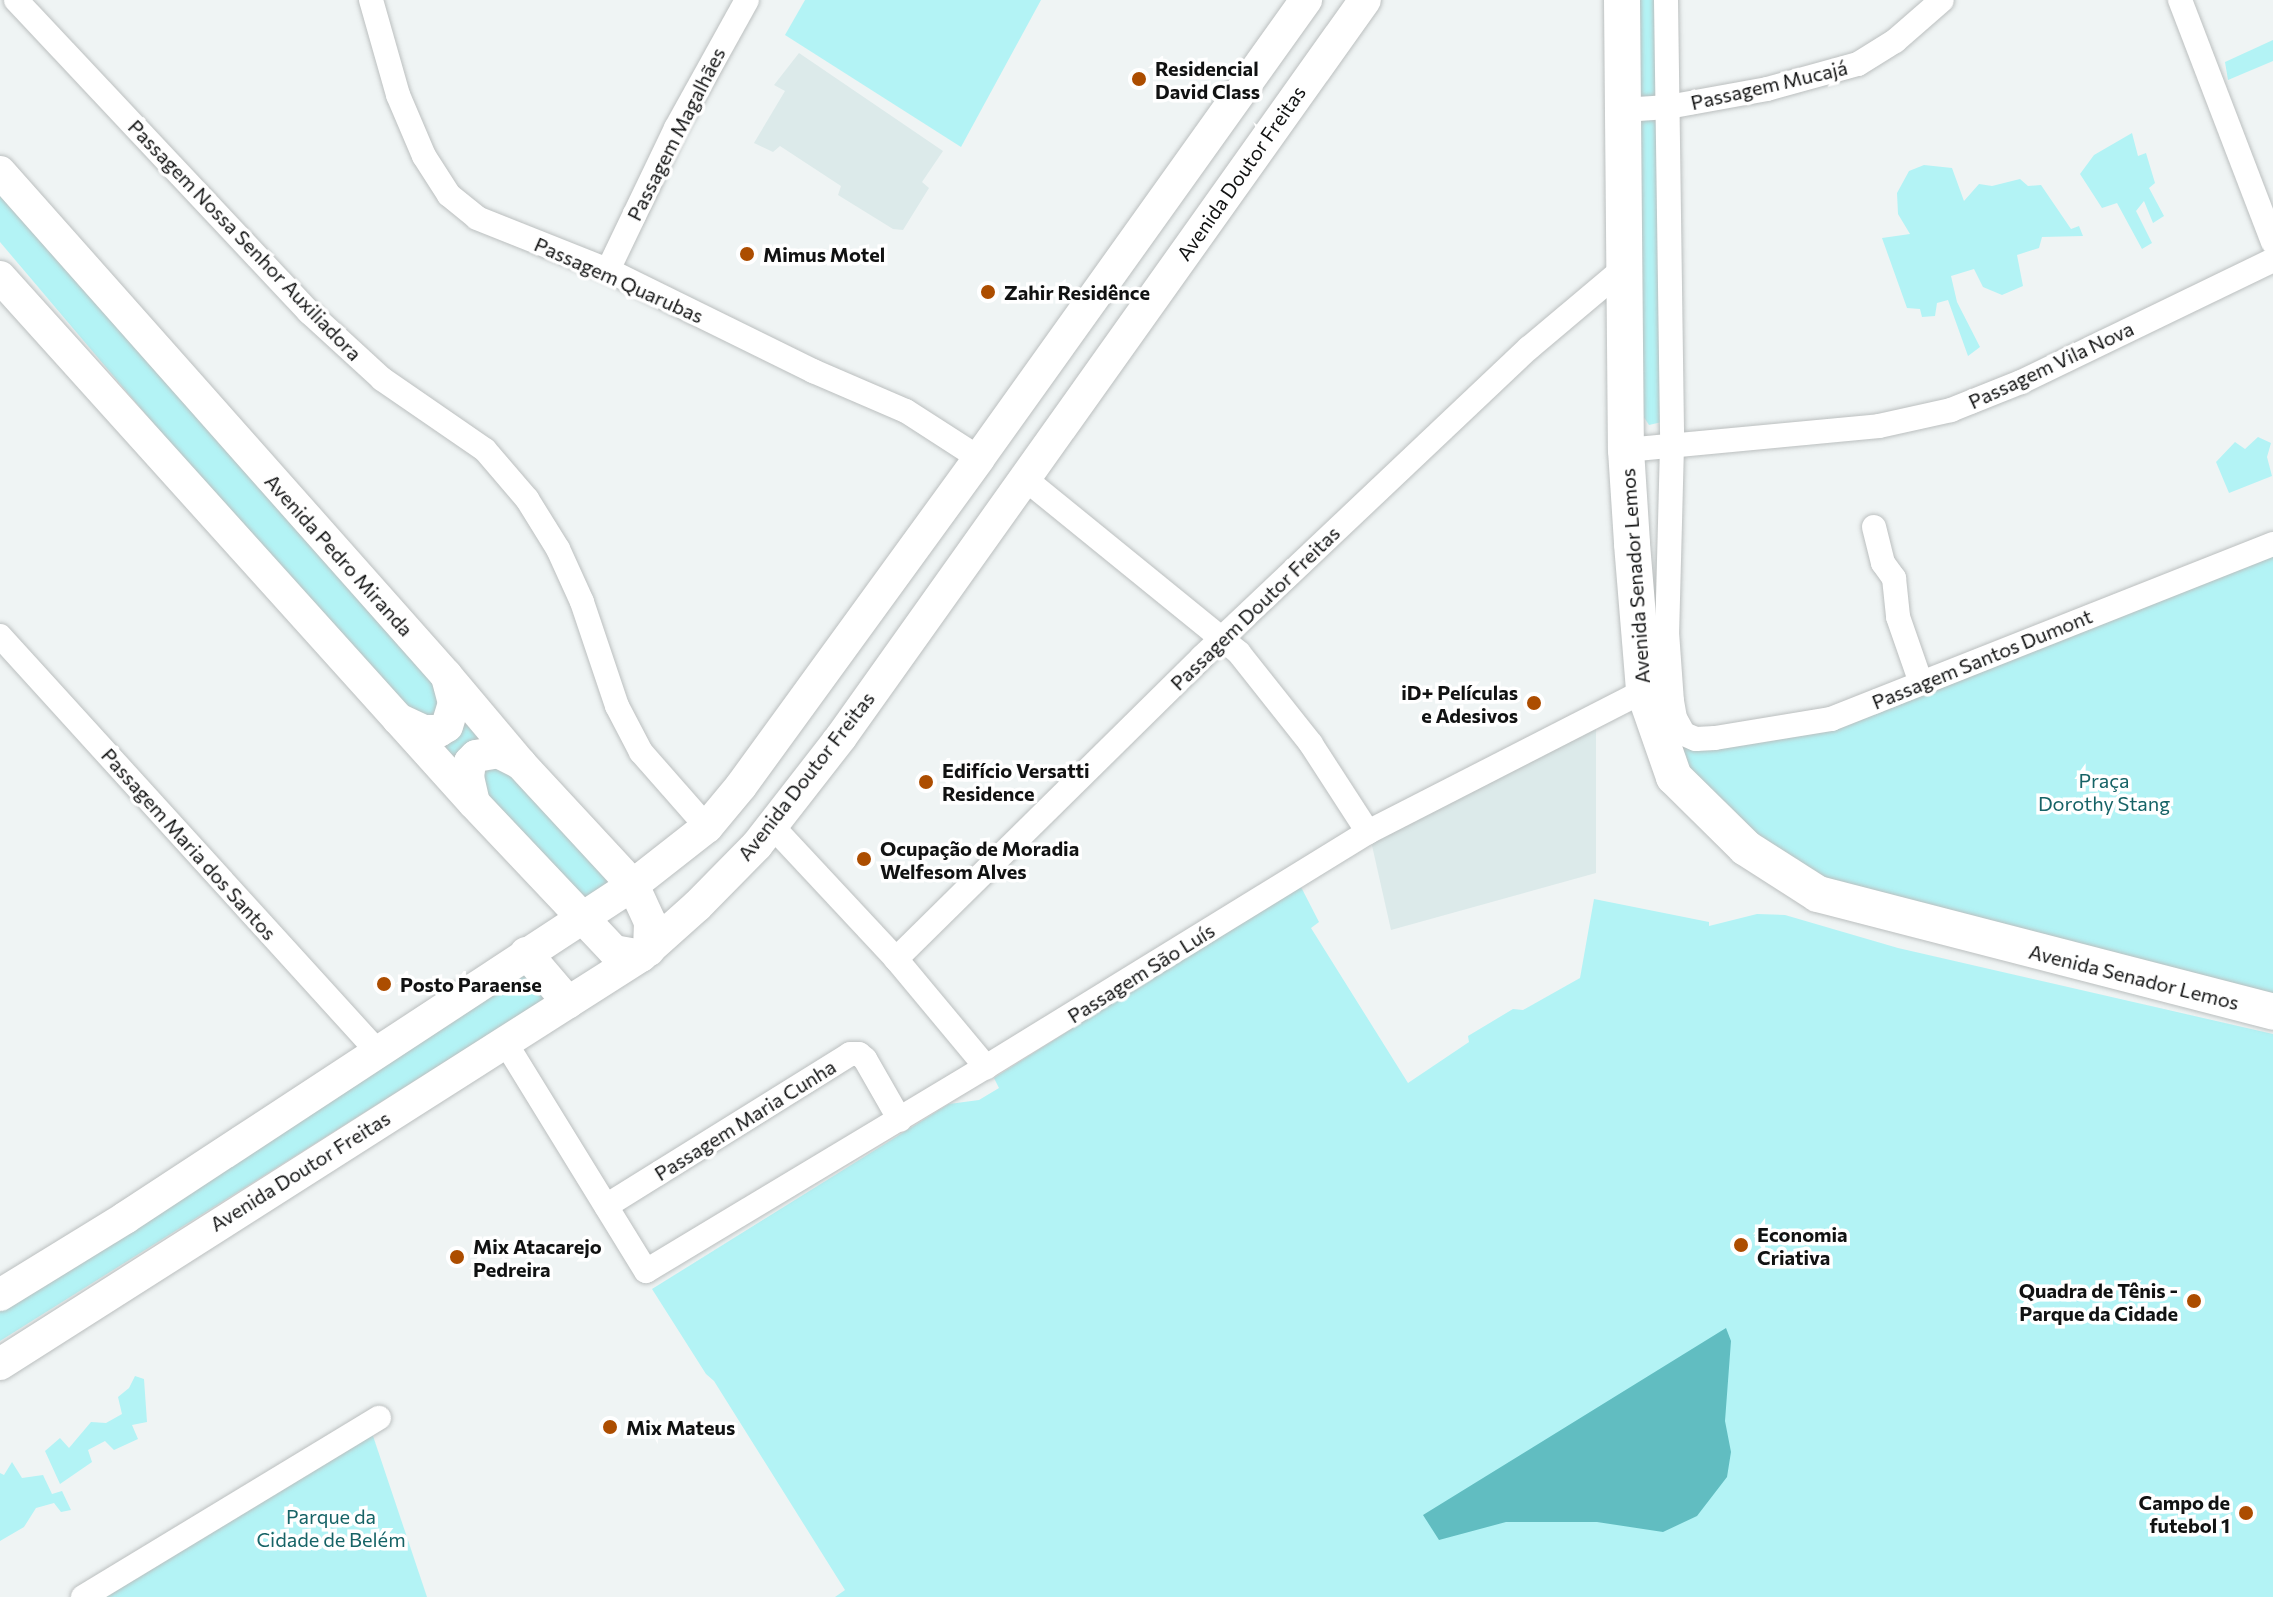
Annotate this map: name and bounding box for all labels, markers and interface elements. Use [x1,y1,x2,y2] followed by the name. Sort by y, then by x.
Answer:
[622,43,730,225] street label: Passagem Magalhães
[1688,55,1850,115] street label: Passagem Mucajá
[1155,56,1260,103] place label: Residencial David Class
[1130,70,1148,88] marker: Residencial David Class
[1172,81,1310,265] street label: Avenida Doutor Freitas
[123,115,367,365] street label: Passagem Nossa Senhor Auxiliadora
[531,232,707,328] street label: Passagem Quarubas
[763,242,885,266] place label: Mimus Motel
[738,245,756,263] marker: Mimus Motel
[1004,280,1150,304] place label: Zahir Residênce
[979,283,997,301] marker: Zahir Residênce
[1965,316,2137,414] street label: Passagem Vila Nova
[1616,468,1654,684] street label: Avenida Senador Lemos
[260,469,418,641] street label: Avenida Pedro Miranda
[1165,521,1345,695] street label: Passagem Doutor Freitas
[1868,604,2096,714] street label: Passagem Santos Dumont
[1401,680,1518,727] place label: iD+ Películas e Adesivos
[733,687,879,865] street label: Avenida Doutor Freitas
[1525,694,1543,712] marker: iD+ Películas e Adesivos
[97,743,281,945] street label: Passagem Maria dos Santos
[942,758,1090,805] place label: Edifício Versatti Residence
[2038,769,2170,816] park label: Praça Dorothy Stang
[917,773,935,791] marker: Edifício Versatti Residence
[880,836,1079,883] place label: Ocupação de Moradia Welfesom Alves
[855,850,873,868] marker: Ocupação de Moradia Welfesom Alves
[1063,918,1219,1028] street label: Passagem São Luís
[2026,939,2242,1015] street label: Avenida Senador Lemos
[400,972,542,996] place label: Posto Paraense
[375,975,393,993] marker: Posto Paraense
[650,1054,840,1186] street label: Passagem Maria Cunha
[205,1106,395,1236] street label: Avenida Doutor Freitas
[1757,1222,1848,1269] place label: Economia Criativa
[473,1234,602,1281] place label: Mix Atacarejo Pedreira
[1732,1236,1750,1254] marker: Economia Criativa
[448,1248,466,1266] marker: Mix Atacarejo Pedreira
[2019,1278,2178,1325] place label: Quadra de Tênis - Parque da Cidade
[2185,1292,2203,1310] marker: Quadra de Tênis - Parque da Cidade
[626,1415,735,1439] place label: Mix Mateus
[601,1418,619,1436] marker: Mix Mateus
[2139,1490,2230,1537] place label: Campo de futebol 1
[2237,1504,2255,1522] marker: Campo de futebol 1
[256,1505,406,1552] park label: Parque da Cidade de Belém

